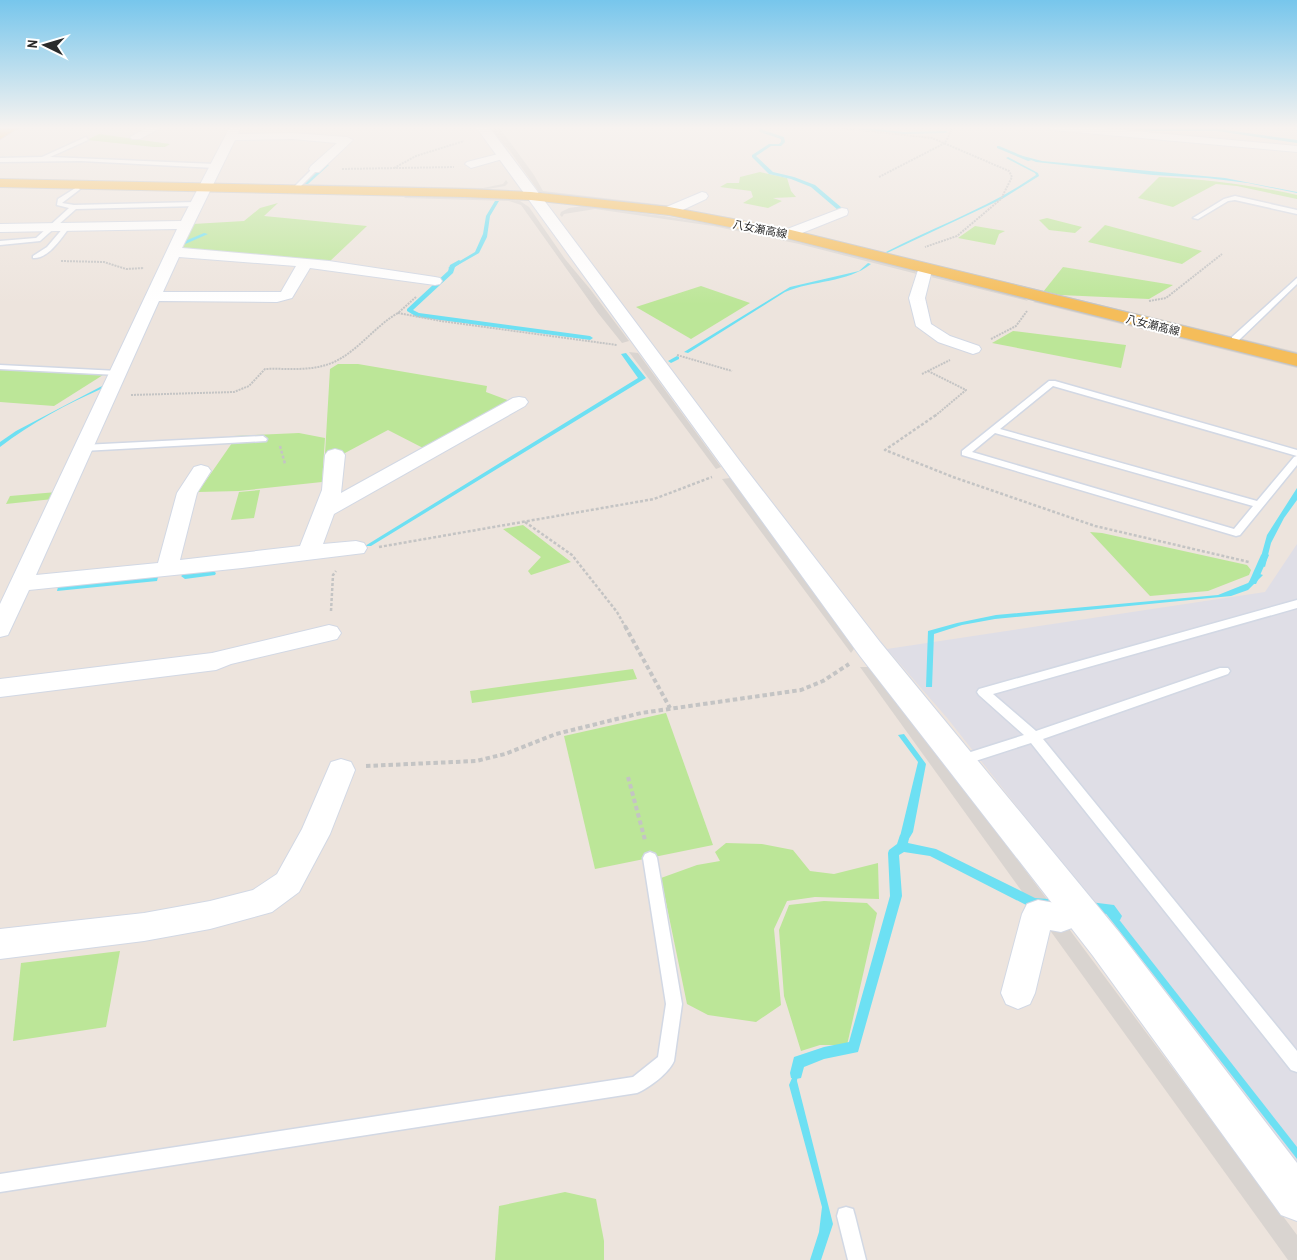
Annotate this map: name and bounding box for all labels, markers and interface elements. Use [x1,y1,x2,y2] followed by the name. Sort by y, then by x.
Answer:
[20,20,70,70] north arrow
[23,39,41,49] text: N
[732,217,788,241] street label: 八女瀬高線
[1125,312,1181,338] street label: 八女瀬高線

